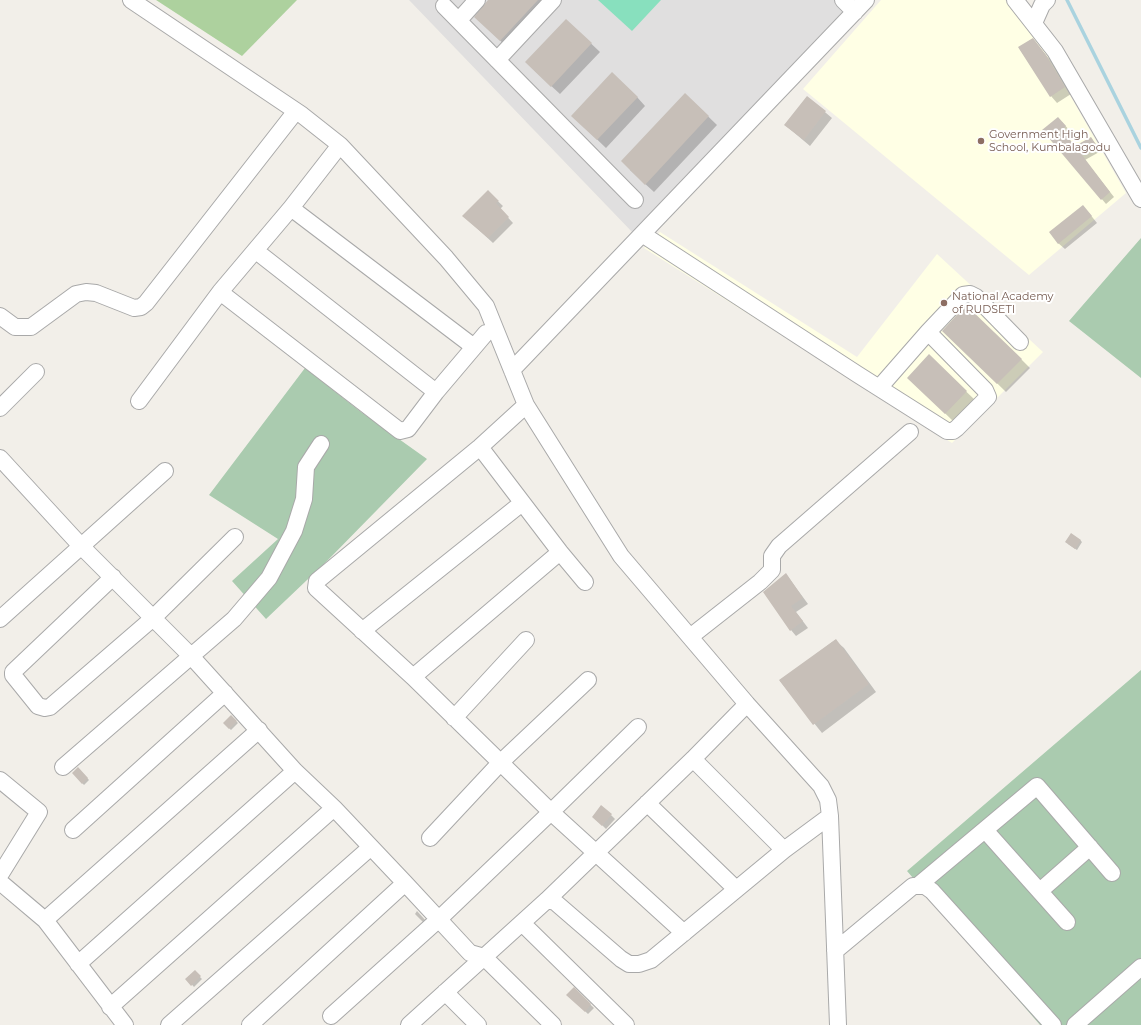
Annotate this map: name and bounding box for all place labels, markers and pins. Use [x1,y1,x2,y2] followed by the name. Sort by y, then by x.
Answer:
[989,128,1111,154] place label: Government High School, Kumbalagodu
[976,136,986,146] marker: Government High School, Kumbalagodu
[952,290,1054,316] place label: National Academy of RUDSETI
[939,298,949,308] marker: National Academy of RUDSETI

